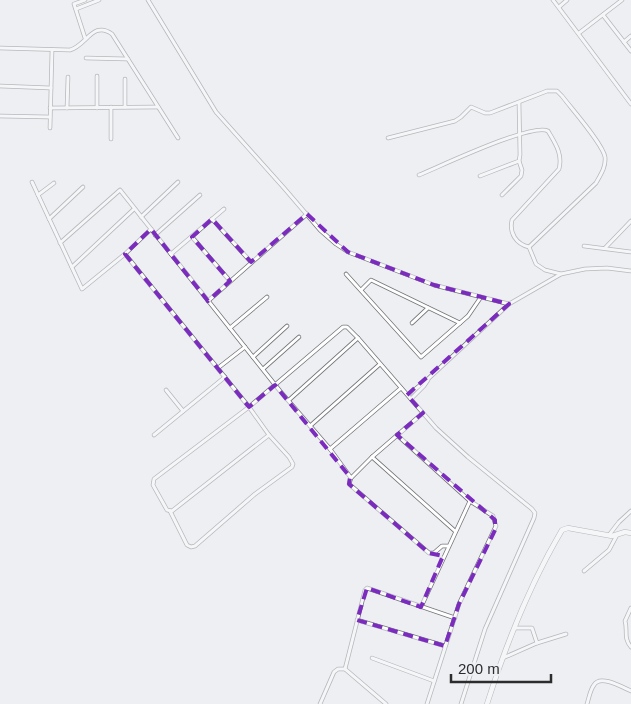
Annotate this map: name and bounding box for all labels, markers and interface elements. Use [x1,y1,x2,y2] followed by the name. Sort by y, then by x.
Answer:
[451,652,551,684] scale bar
[458,660,500,677] text: 200 m

